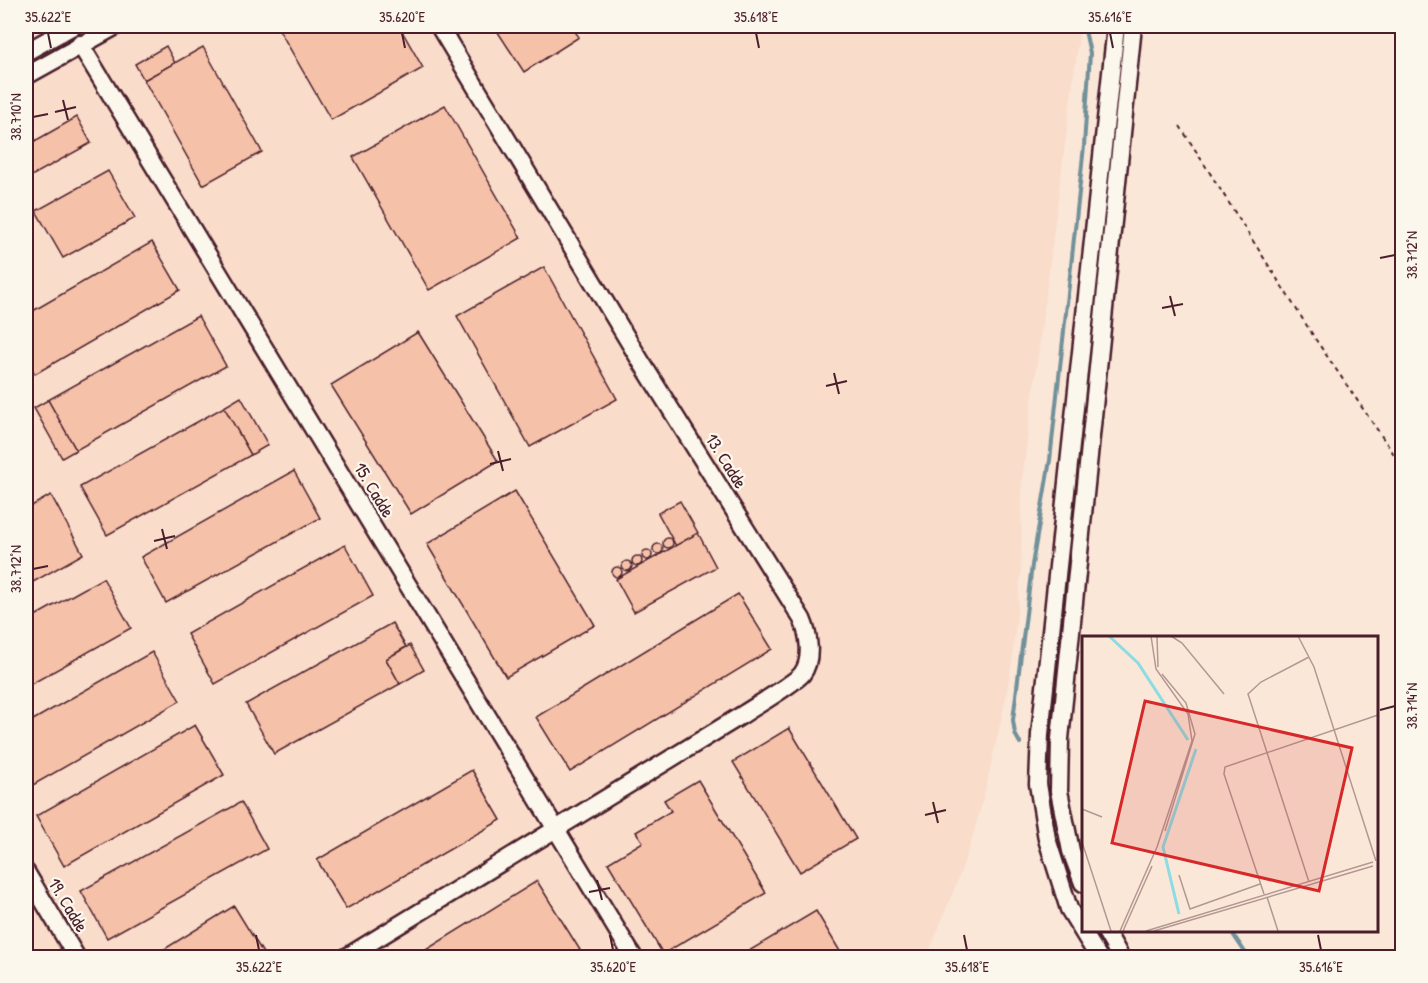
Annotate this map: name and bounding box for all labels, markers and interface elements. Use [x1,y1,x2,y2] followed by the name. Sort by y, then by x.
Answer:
[25,6,72,27] text: 35.622°E
[379,6,425,27] text: 35.620°E
[734,6,779,27] text: 35.618°E
[1088,6,1132,27] text: 35.616°E
[5,93,26,141] text: 38.710°N
[1401,231,1422,279] text: 38.712°N
[700,428,753,493] street label: 13. Cadde
[348,457,401,522] street label: 15. Cadde
[5,545,26,593] text: 38.712°N
[1082,636,1377,932] inset map
[1401,683,1422,729] text: 38.714°N
[42,873,94,937] street label: 19. Cadde
[236,956,283,977] text: 35.622°E
[590,956,636,977] text: 35.620°E
[945,956,990,977] text: 35.618°E
[1299,956,1343,977] text: 35.616°E

